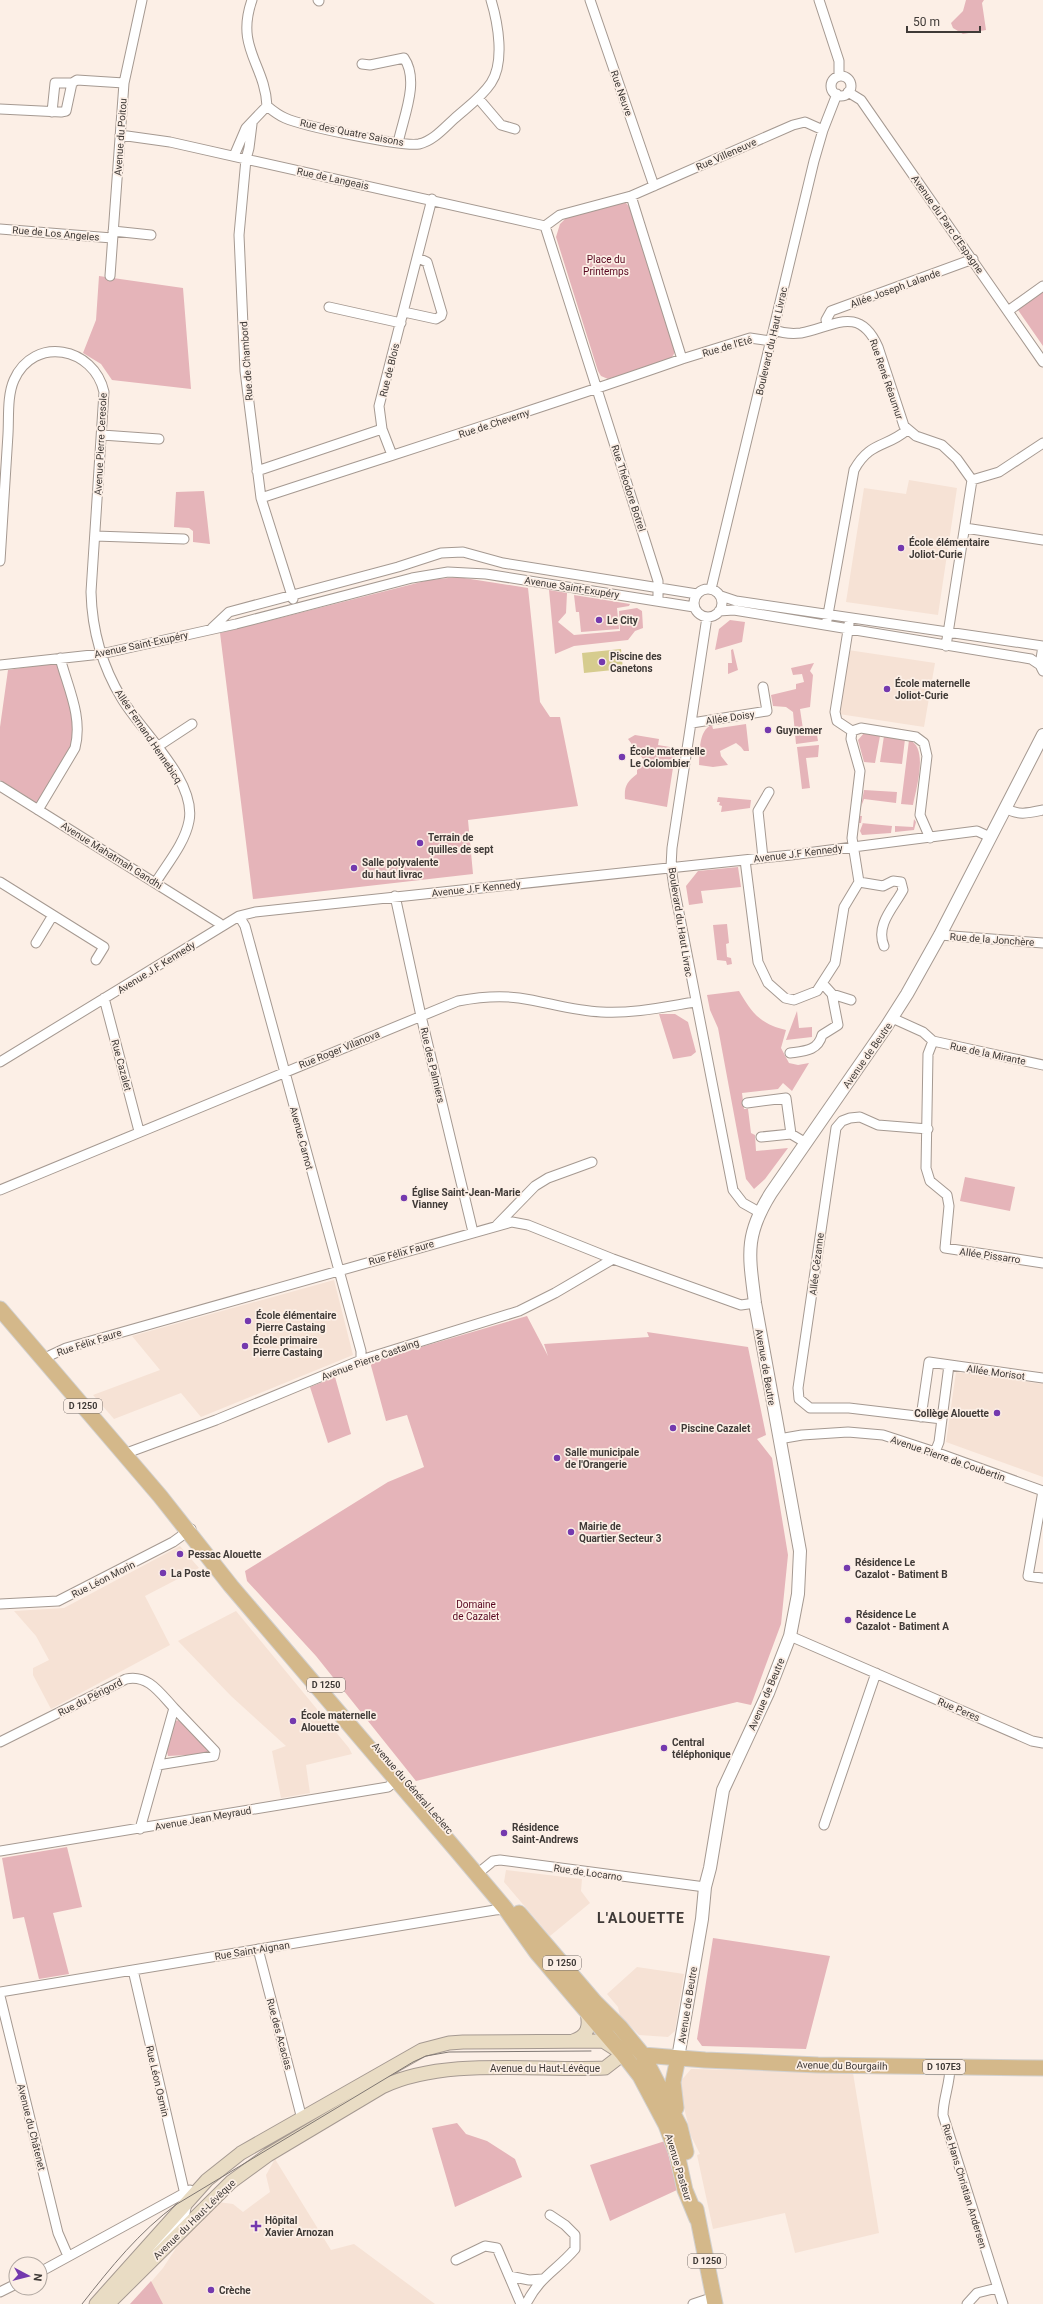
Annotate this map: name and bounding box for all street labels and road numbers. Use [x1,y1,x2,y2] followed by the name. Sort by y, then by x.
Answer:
[609,69,634,117] street label: Rue Neuve
[112,98,129,176] street label: Avenue du Poitou
[299,117,405,148] street label: Rue des Quatre Saisons
[694,136,758,173] street label: Rue Villeneuve
[296,166,370,191] street label: Rue de Langeais
[909,173,986,275] street label: Avenue du Parc d'Espagne
[12,224,100,243] street label: Rue de Los Angeles
[849,267,942,310] street label: Allée Joseph Lalande
[754,286,789,396] street label: Boulevard du Haut Livrac
[238,321,255,401] street label: Rue de Chambord
[701,334,753,359] street label: Rue de l'Eté
[868,338,906,421] street label: Rue René Réaumur
[378,342,401,398] street label: Rue de Blois
[92,392,109,496] street label: Avenue Pierre Ceresole
[457,407,531,440] street label: Rue de Cheverny
[609,443,648,533] street label: Rue Théodore Botrel
[524,575,620,600] street label: Avenue Saint-Exupéry
[93,629,189,660] street label: Avenue Saint-Exupéry
[113,687,184,785] street label: Allée Fernand Hennebicq
[705,709,755,726] street label: Allée Doisy
[59,820,164,891] street label: Avenue Mahatmah Gandhi
[753,843,843,864] street label: Avenue J.F Kennedy
[666,867,695,978] street label: Boulevard du Haut Livrac
[431,878,521,899] street label: Avenue J.F Kennedy
[949,931,1035,948] street label: Rue de la Jonchère
[115,939,197,996] street label: Avenue J.F Kennedy
[841,1020,894,1090] street label: Avenue de Beutre
[418,1026,447,1104] street label: Rue des Palmiers
[297,1028,381,1071] street label: Rue Roger Vilanova
[109,1038,134,1092] street label: Rue Cazalet
[949,1040,1027,1067] street label: Rue de la Mirante
[288,1105,315,1171] street label: Avenue Carnot
[807,1232,826,1296] street label: Allée Cézanne
[367,1238,435,1267] street label: Rue Félix Faure
[959,1246,1021,1265] street label: Allée Pissarro
[55,1327,123,1358] street label: Rue Félix Faure
[753,1328,778,1406] street label: Avenue de Beutre
[320,1337,420,1382] street label: Avenue Pierre Castaing
[966,1363,1026,1382] street label: Allée Morisot
[64,1399,102,1413] road number: D 1250
[889,1434,1007,1483] street label: Avenue Pierre de Coubertin
[70,1559,137,1600] street label: Rue Léon Morin
[746,1656,787,1732] street label: Avenue de Beutre
[56,1676,124,1718] street label: Rue du Périgord
[307,1678,345,1692] road number: D 1250
[936,1696,982,1723] street label: Rue Peres
[370,1740,455,1836] street label: Avenue du Général Leclerc
[154,1805,252,1832] street label: Avenue Jean Meyraud
[553,1862,623,1883] street label: Rue de Locarno
[214,1939,290,1962] street label: Rue Saint-Aignan
[543,1956,581,1970] road number: D 1250
[676,1966,699,2044] street label: Avenue de Beutre
[265,1997,294,2071] street label: Rue des Acacias
[144,2044,171,2118] street label: Rue Léon Osmin
[796,2059,888,2072] street label: Avenue du Bourgailh
[923,2060,965,2074] road number: D 107E3
[490,2063,600,2074] street label: Avenue du Haut-Lévêque
[15,2083,48,2172] street label: Avenue du Châtenet
[940,2123,989,2250] street label: Rue Hans Christian Andersen
[663,2132,694,2203] street label: Avenue Pasteur
[151,2177,238,2262] street label: Avenue du Haut-Lévêque
[688,2254,726,2268] road number: D 1250

